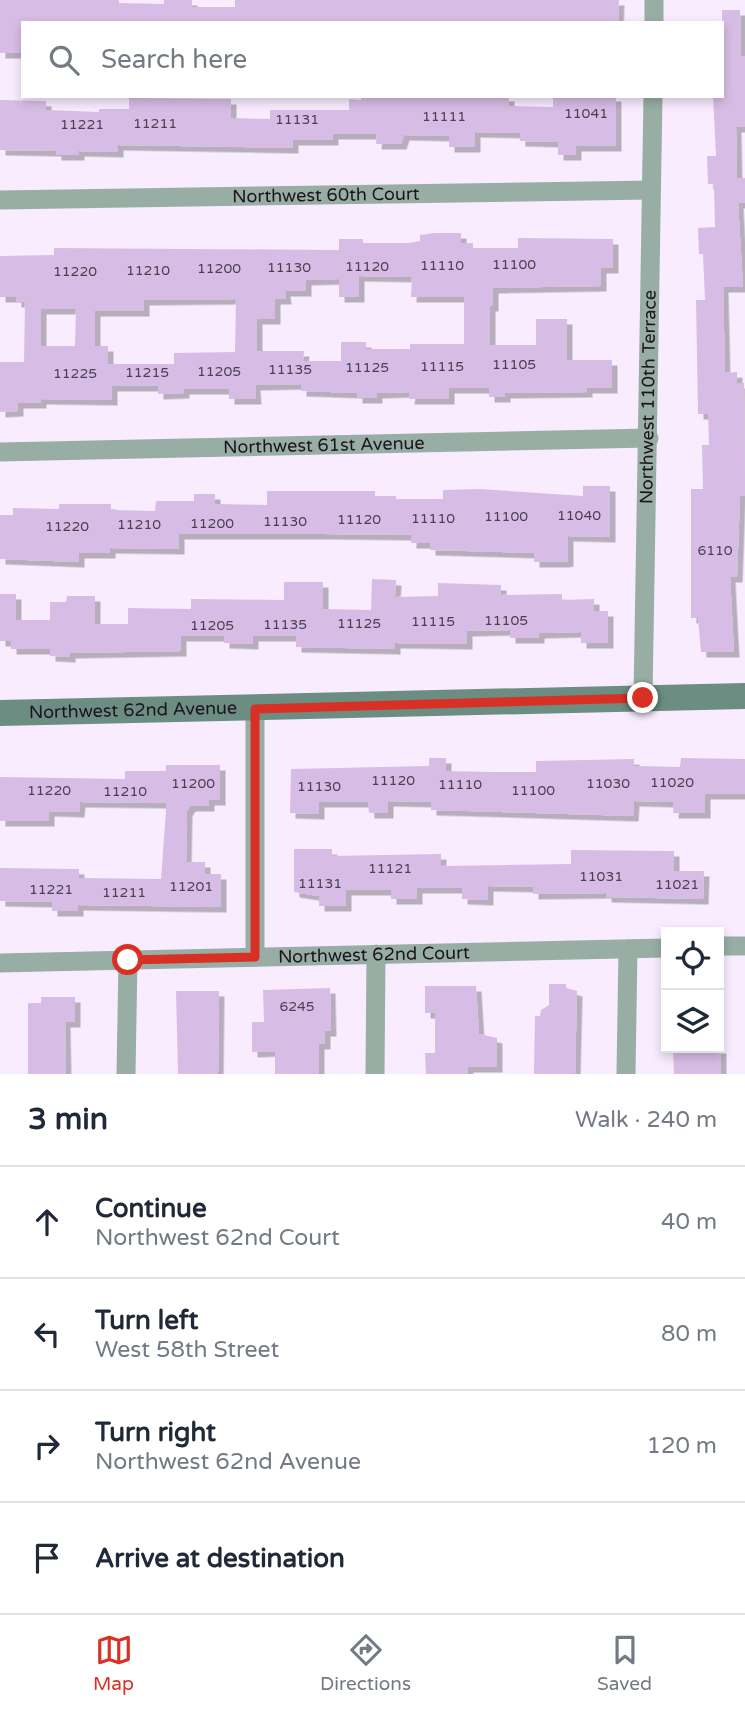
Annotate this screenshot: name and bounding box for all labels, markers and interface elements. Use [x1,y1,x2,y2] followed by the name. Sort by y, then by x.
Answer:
[21,21,724,98] search box
[45,41,83,79] icon: search
[101,44,247,75] text: Search here
[564,105,608,122] house number: 11041
[422,108,466,125] house number: 11111
[275,111,319,128] house number: 11131
[133,115,177,132] house number: 11211
[60,116,104,133] house number: 11221
[232,183,420,207] street label: Northwest 60th Court
[492,256,536,273] house number: 11100
[420,257,464,274] house number: 11110
[345,258,389,275] house number: 11120
[267,259,311,276] house number: 11130
[197,260,241,277] house number: 11200
[126,262,170,279] house number: 11210
[53,263,97,280] house number: 11220
[635,290,661,504] street label: Northwest 110th Terrace
[492,356,536,373] house number: 11105
[420,358,464,375] house number: 11115
[345,359,389,376] house number: 11125
[268,361,312,378] house number: 11135
[197,363,241,380] house number: 11205
[125,364,169,381] house number: 11215
[53,365,97,382] house number: 11225
[223,432,425,458] street label: Northwest 61st Avenue
[557,507,601,524] house number: 11040
[484,508,528,525] house number: 11100
[411,510,455,527] house number: 11110
[337,511,381,528] house number: 11120
[263,513,307,530] house number: 11130
[190,515,234,532] house number: 11200
[117,516,161,533] house number: 11210
[45,518,89,535] house number: 11220
[697,542,733,559] house number: 6110
[484,612,528,629] house number: 11105
[411,613,455,630] house number: 11115
[337,615,381,632] house number: 11125
[263,616,307,633] house number: 11135
[190,617,234,634] house number: 11205
[627,682,658,713] route end
[29,697,237,723] street label: Northwest 62nd Avenue
[371,772,415,789] house number: 11120
[650,774,694,791] house number: 11020
[171,775,215,792] house number: 11200
[586,775,630,792] house number: 11030
[438,776,482,793] house number: 11110
[297,778,341,795] house number: 11130
[27,782,71,799] house number: 11220
[511,782,555,799] house number: 11100
[103,783,147,800] house number: 11210
[368,860,412,877] house number: 11121
[579,868,623,885] house number: 11031
[298,875,342,892] house number: 11131
[655,876,699,893] house number: 11021
[169,878,213,895] house number: 11201
[29,881,73,898] house number: 11221
[102,884,146,901] house number: 11211
[661,927,724,1053] map controls
[661,927,724,990] button: locate
[278,941,470,968] street label: Northwest 62nd Court
[112,944,143,975] route start
[661,990,724,1053] button: layers
[279,998,315,1015] house number: 6245
[28,1101,108,1138] text: 3 min
[575,1106,717,1134] text: Walk · 240 m
[95,1193,207,1224] text: Continue
[28,1203,66,1241] icon: ahead
[661,1208,717,1236] text: 40 m
[95,1224,340,1252] text: Northwest 62nd Court
[95,1305,198,1336] text: Turn left
[28,1315,66,1353] icon: left
[661,1320,717,1348] text: 80 m
[95,1336,279,1364] text: West 58th Street
[95,1417,216,1448] text: Turn right
[28,1427,66,1465] icon: right
[647,1432,717,1460] text: 120 m
[95,1448,361,1476] text: Northwest 62nd Avenue
[28,1539,66,1577] icon: arrive
[95,1543,345,1574] text: Arrive at destination
[93,1631,134,1695] tab: Map
[320,1631,411,1695] tab: Directions
[597,1631,652,1695] tab: Saved

